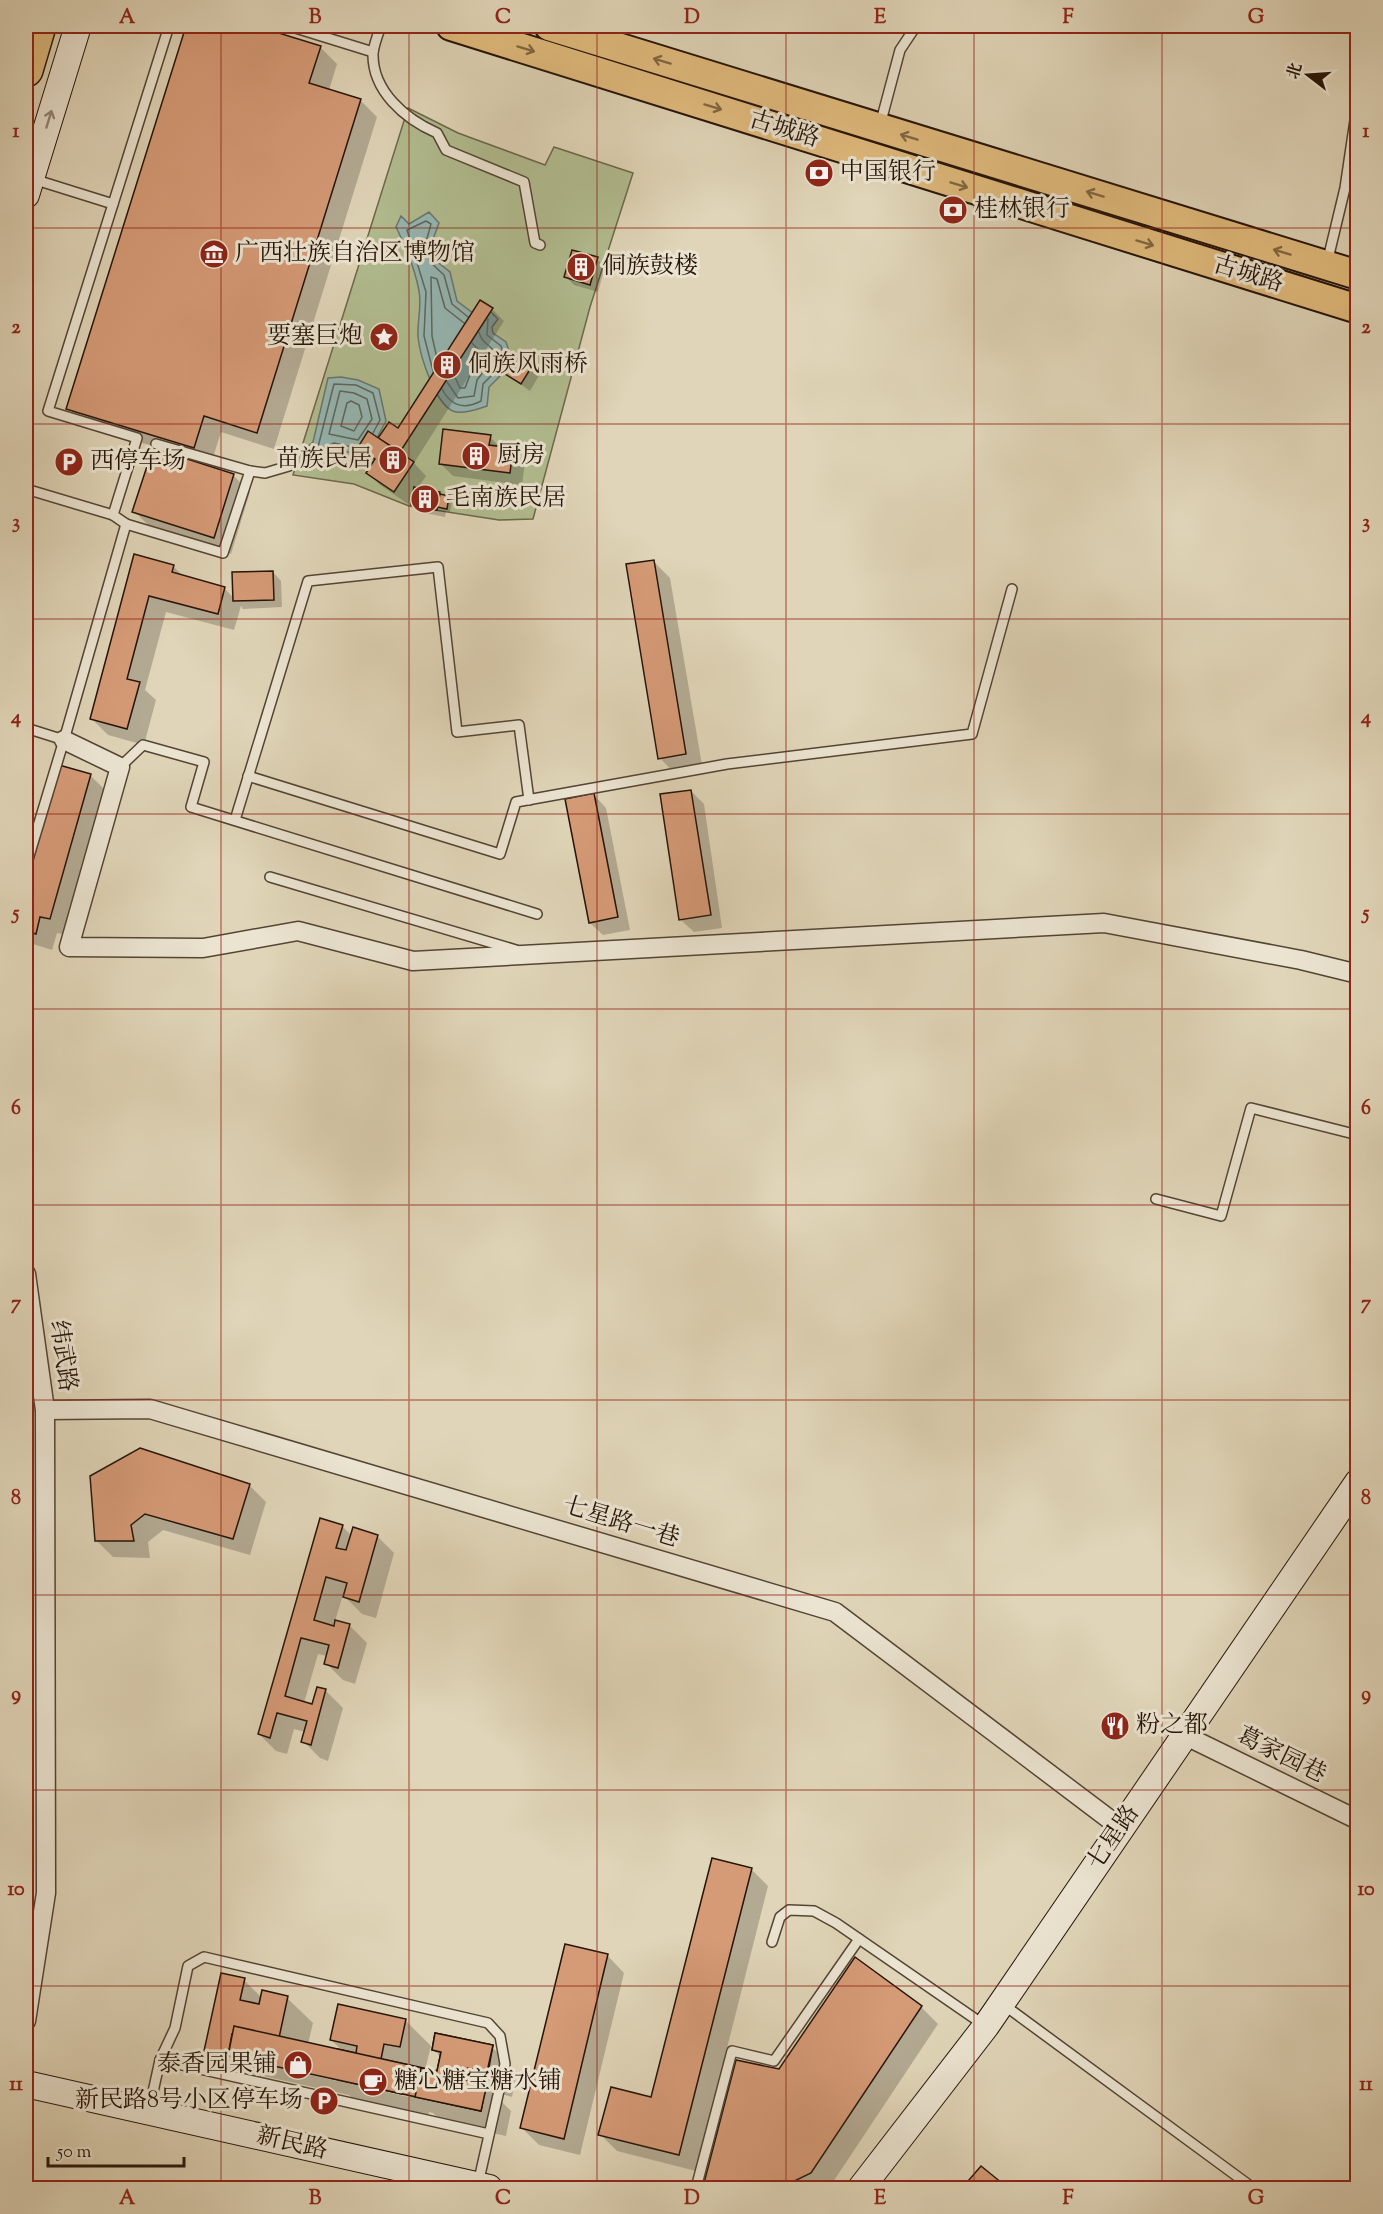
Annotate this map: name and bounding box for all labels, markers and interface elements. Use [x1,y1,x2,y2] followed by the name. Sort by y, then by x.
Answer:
[119,4,136,33] text: A
[309,4,322,33] text: B
[495,4,511,33] text: C
[684,4,700,33] text: D
[874,4,887,33] text: E
[1062,4,1074,33] text: F
[1248,4,1265,33] text: G
[516,44,535,55] one-way arrow
[1278,45,1338,105] north arrow
[653,55,672,66] one-way arrow
[1283,60,1309,82] text: 北
[703,103,722,114] one-way arrow
[745,103,823,157] street label: 古城路
[44,110,55,129] one-way arrow
[13,118,20,147] text: 1
[1363,118,1370,147] text: 1
[900,131,919,142] one-way arrow
[840,156,936,190] place label: 中国银行
[803,157,835,189] bank icon: 中国银行
[949,180,968,191] one-way arrow
[1086,188,1105,199] one-way arrow
[974,193,1070,227] place label: 桂林银行
[937,194,969,226] bank icon: 桂林银行
[235,237,475,271] place label: 广西壮族自治区博物馆
[198,238,230,270] museum icon: 广西壮族自治区博物馆
[1135,238,1154,249] one-way arrow
[1273,246,1292,257] one-way arrow
[1209,248,1287,302] street label: 古城路
[602,250,698,284] place label: 侗族鼓楼
[565,251,597,283] building icon: 侗族鼓楼
[11,314,21,343] text: 2
[1361,314,1371,343] text: 2
[267,320,363,354] place label: 要塞巨炮
[368,321,400,353] place icon: 要塞巨炮
[468,348,588,382] place label: 侗族风雨桥
[431,349,463,381] building icon: 侗族风雨桥
[497,439,545,473] place label: 厨房
[460,440,492,472] building icon: 厨房
[276,443,372,477] place label: 苗族民居
[377,444,409,476] building icon: 苗族民居
[90,445,186,479] place label: 西停车场
[53,446,85,478] parking icon: 西停车场
[446,482,566,516] place label: 毛南族民居
[409,483,441,515] building icon: 毛南族民居
[12,509,20,538] text: 3
[1362,509,1370,538] text: 3
[10,704,21,733] text: 4
[1360,704,1371,733] text: 4
[11,900,20,929] text: 5
[1361,900,1370,929] text: 5
[11,1095,21,1124] text: 6
[1361,1095,1371,1124] text: 6
[11,1290,22,1319] text: 7
[1361,1290,1372,1319] text: 7
[40,1318,84,1394] street label: 纬武路
[11,1485,21,1514] text: 8
[1361,1485,1371,1514] text: 8
[559,1489,683,1557] street label: 七星路一巷
[11,1681,21,1710] text: 9
[1361,1681,1371,1710] text: 9
[1136,1709,1208,1743] place label: 粉之都
[1099,1710,1131,1742] restaurant icon: 粉之都
[1230,1720,1332,1792] street label: 葛家园巷
[1080,1799,1148,1877] street label: 七星路
[7,1876,25,1905] text: 10
[1357,1876,1375,1905] text: 10
[157,2048,277,2082] place label: 泰香园果铺
[282,2049,314,2081] shop icon: 泰香园果铺
[394,2065,562,2099] place label: 糖心糖宝糖水铺
[357,2066,389,2098] cafe icon: 糖心糖宝糖水铺
[9,2071,23,2100] text: 11
[1359,2071,1373,2100] text: 11
[75,2084,303,2118] place label: 新民路8号小区停车场
[308,2085,340,2117] parking icon: 新民路8号小区停车场
[253,2119,331,2169] street label: 新民路
[48,2130,184,2168] scale bar
[56,2140,92,2166] text: 50 m
[119,2185,136,2214] text: A
[309,2185,322,2214] text: B
[495,2185,511,2214] text: C
[684,2185,700,2214] text: D
[874,2185,887,2214] text: E
[1062,2185,1074,2214] text: F
[1248,2185,1265,2214] text: G

